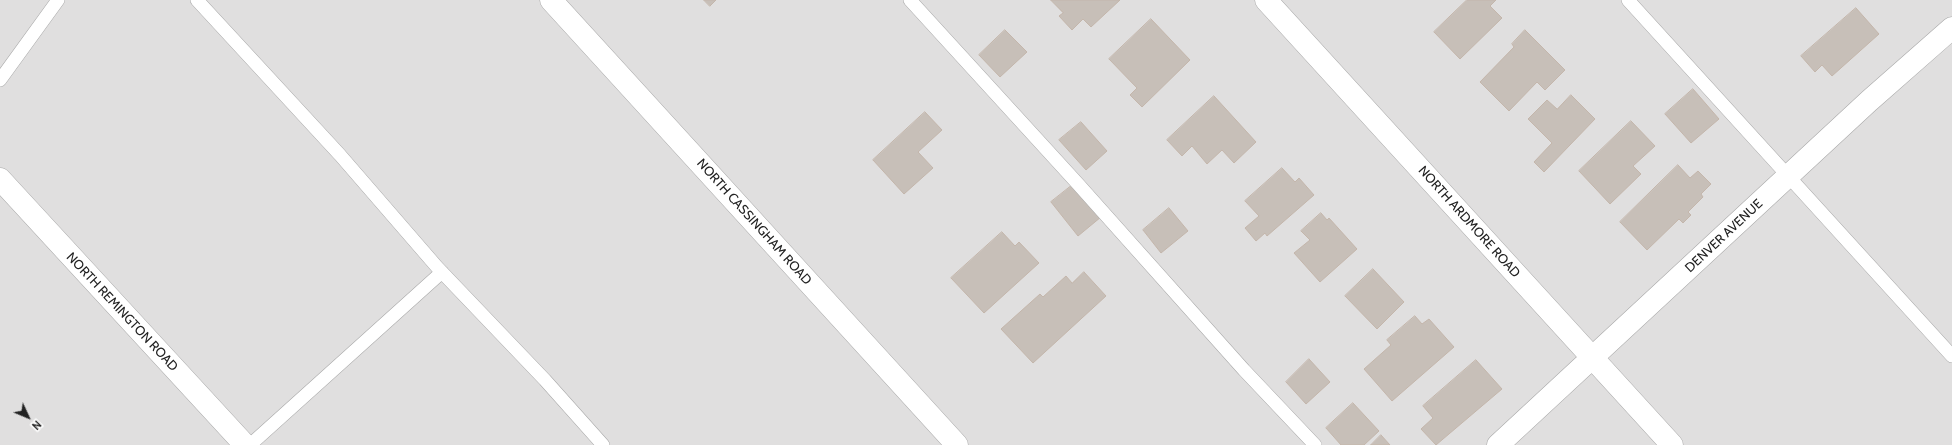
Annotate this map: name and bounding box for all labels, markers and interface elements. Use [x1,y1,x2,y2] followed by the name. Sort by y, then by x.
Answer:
[693,156,815,288] street label: NORTH CASSINGHAM ROAD
[1415,163,1523,281] street label: NORTH ARDMORE ROAD
[1682,196,1766,276] street label: DENVER AVENUE
[63,249,181,375] street label: NORTH REMINGTON ROAD
[8,397,48,437] north arrow
[29,418,44,433] text: N

